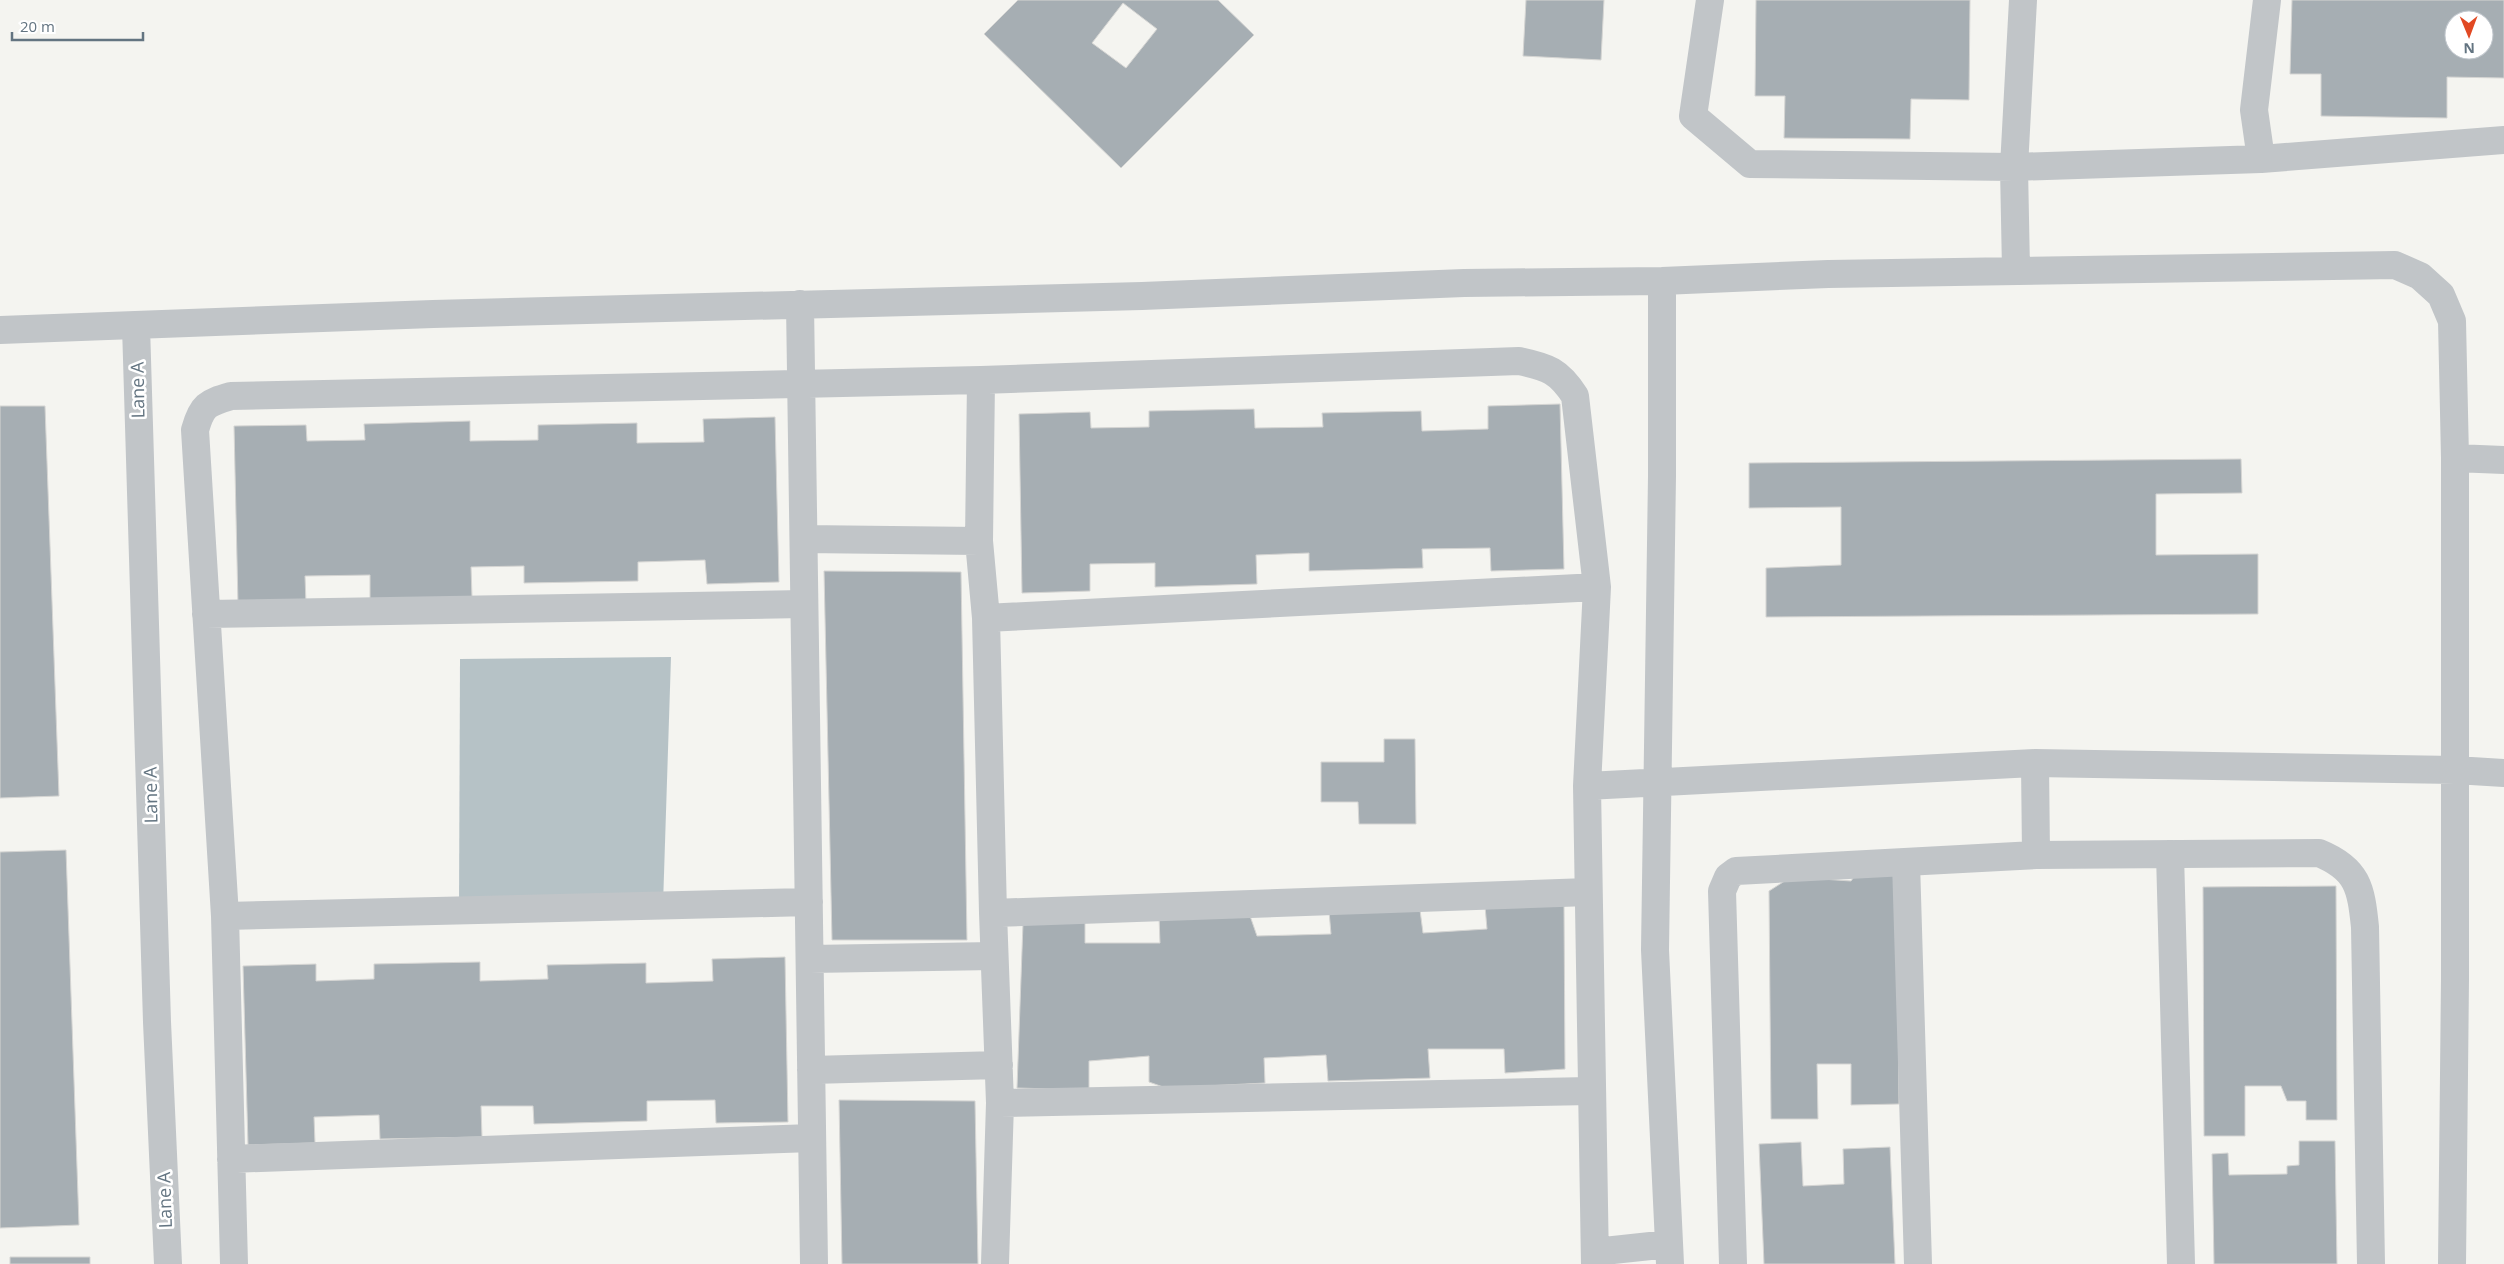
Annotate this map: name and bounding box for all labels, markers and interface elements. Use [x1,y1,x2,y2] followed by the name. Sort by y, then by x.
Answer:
[12,10,144,42] scale bar
[2444,10,2494,60] north arrow
[20,16,55,36] text: 20 m
[2463,39,2475,58] text: N
[124,361,149,419] street label: Lane A
[137,766,162,824] street label: Lane A
[151,1171,177,1229] street label: Lane A

